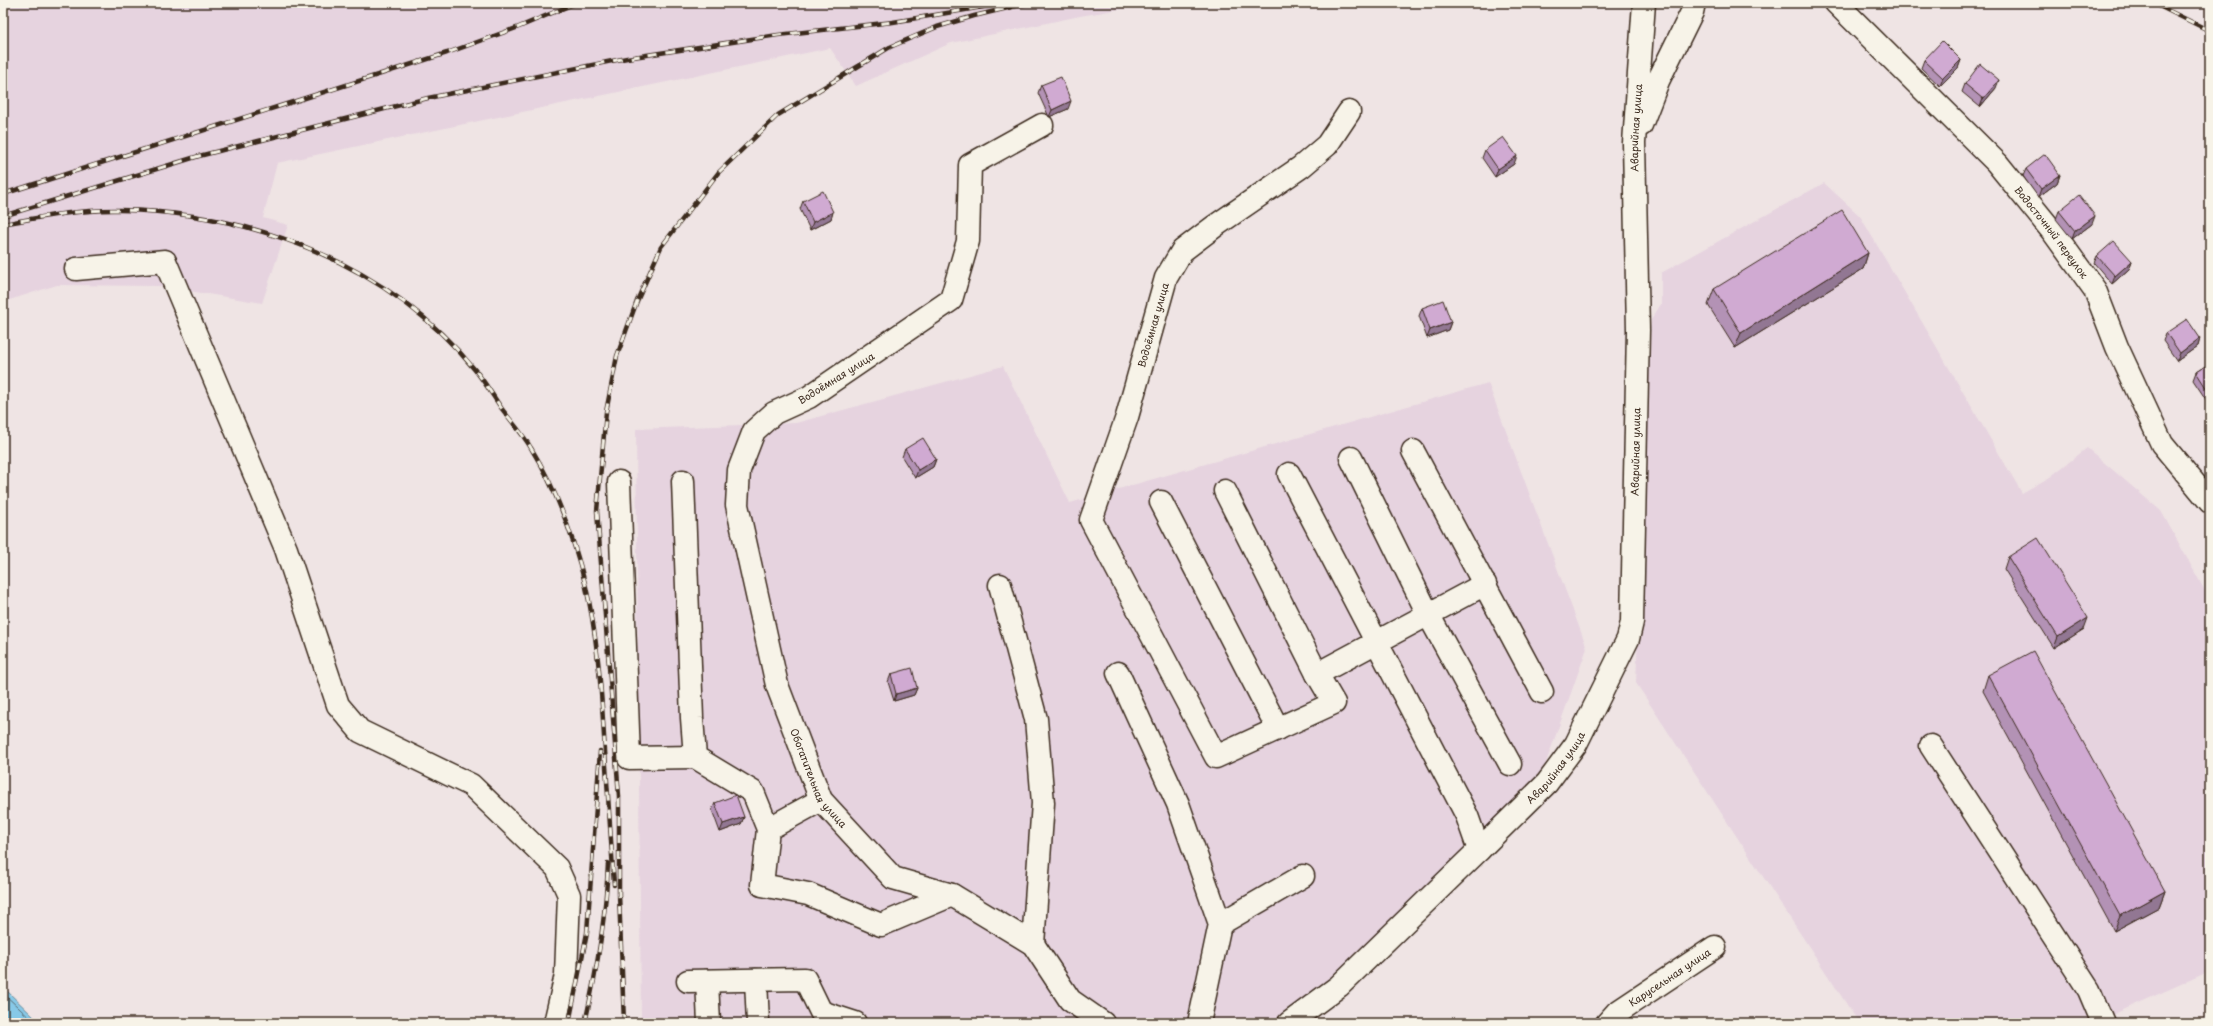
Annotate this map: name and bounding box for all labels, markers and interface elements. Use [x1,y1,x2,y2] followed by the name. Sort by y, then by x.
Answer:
[1626,83,1645,172] street label: Аварийная улица
[2011,182,2092,281] street label: Водосточный переулок
[1133,280,1172,369] street label: Водоёмная улица
[795,348,878,407] street label: Водоёмная улица
[1627,407,1643,496] street label: Аварийная улица
[787,726,851,831] street label: Обогатительная улица
[1522,728,1588,807] street label: Аварийная улица
[1625,944,1714,1010] street label: Карусельная улица

